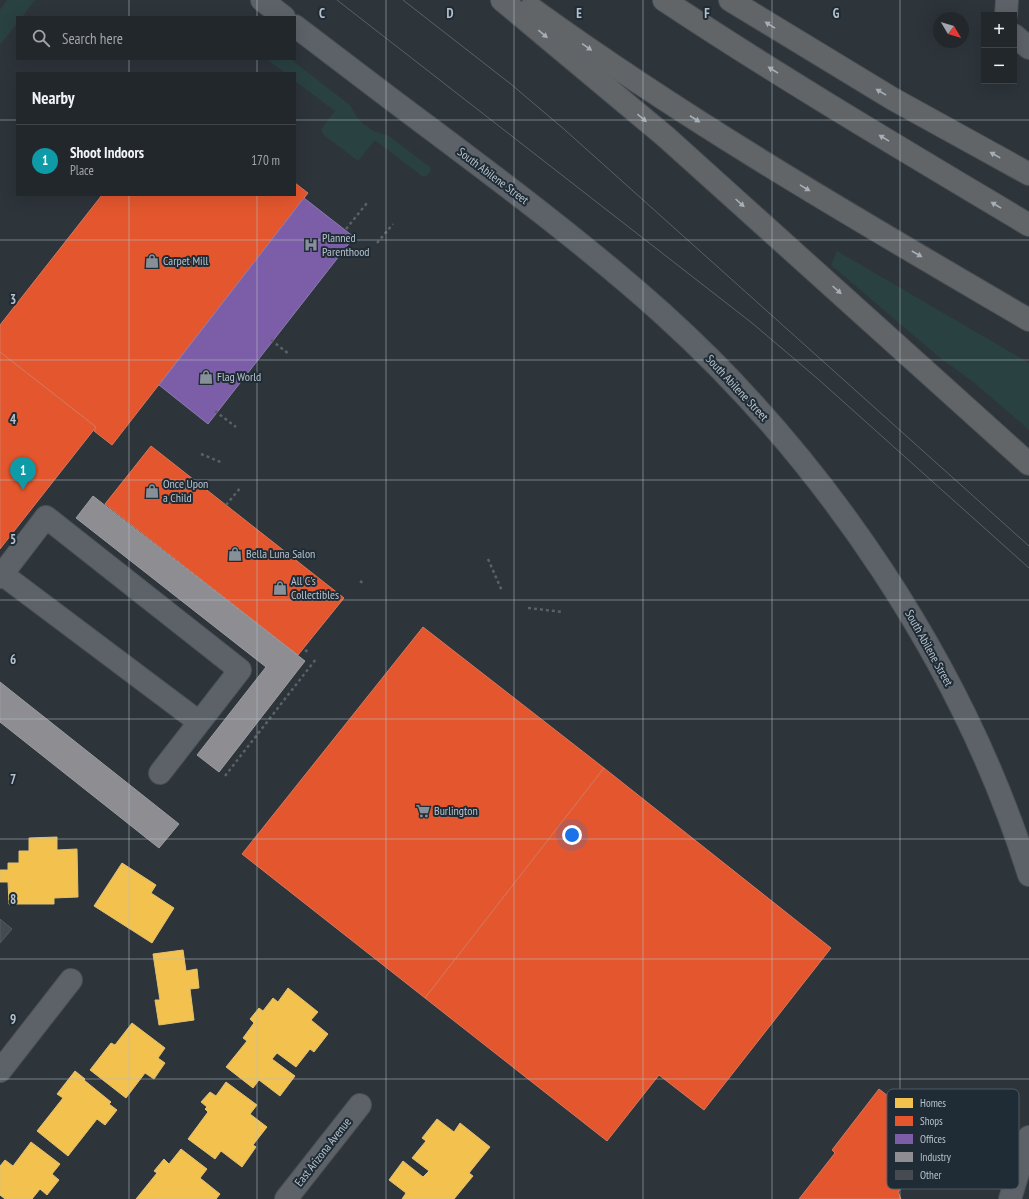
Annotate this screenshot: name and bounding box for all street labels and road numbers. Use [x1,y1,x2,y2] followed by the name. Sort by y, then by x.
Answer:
[455,144,532,208] street label: South Abilene Street
[703,351,772,424] street label: South Abilene Street
[902,607,957,689] street label: South Abilene Street
[291,1114,354,1189] street label: East Arizona Avenue

